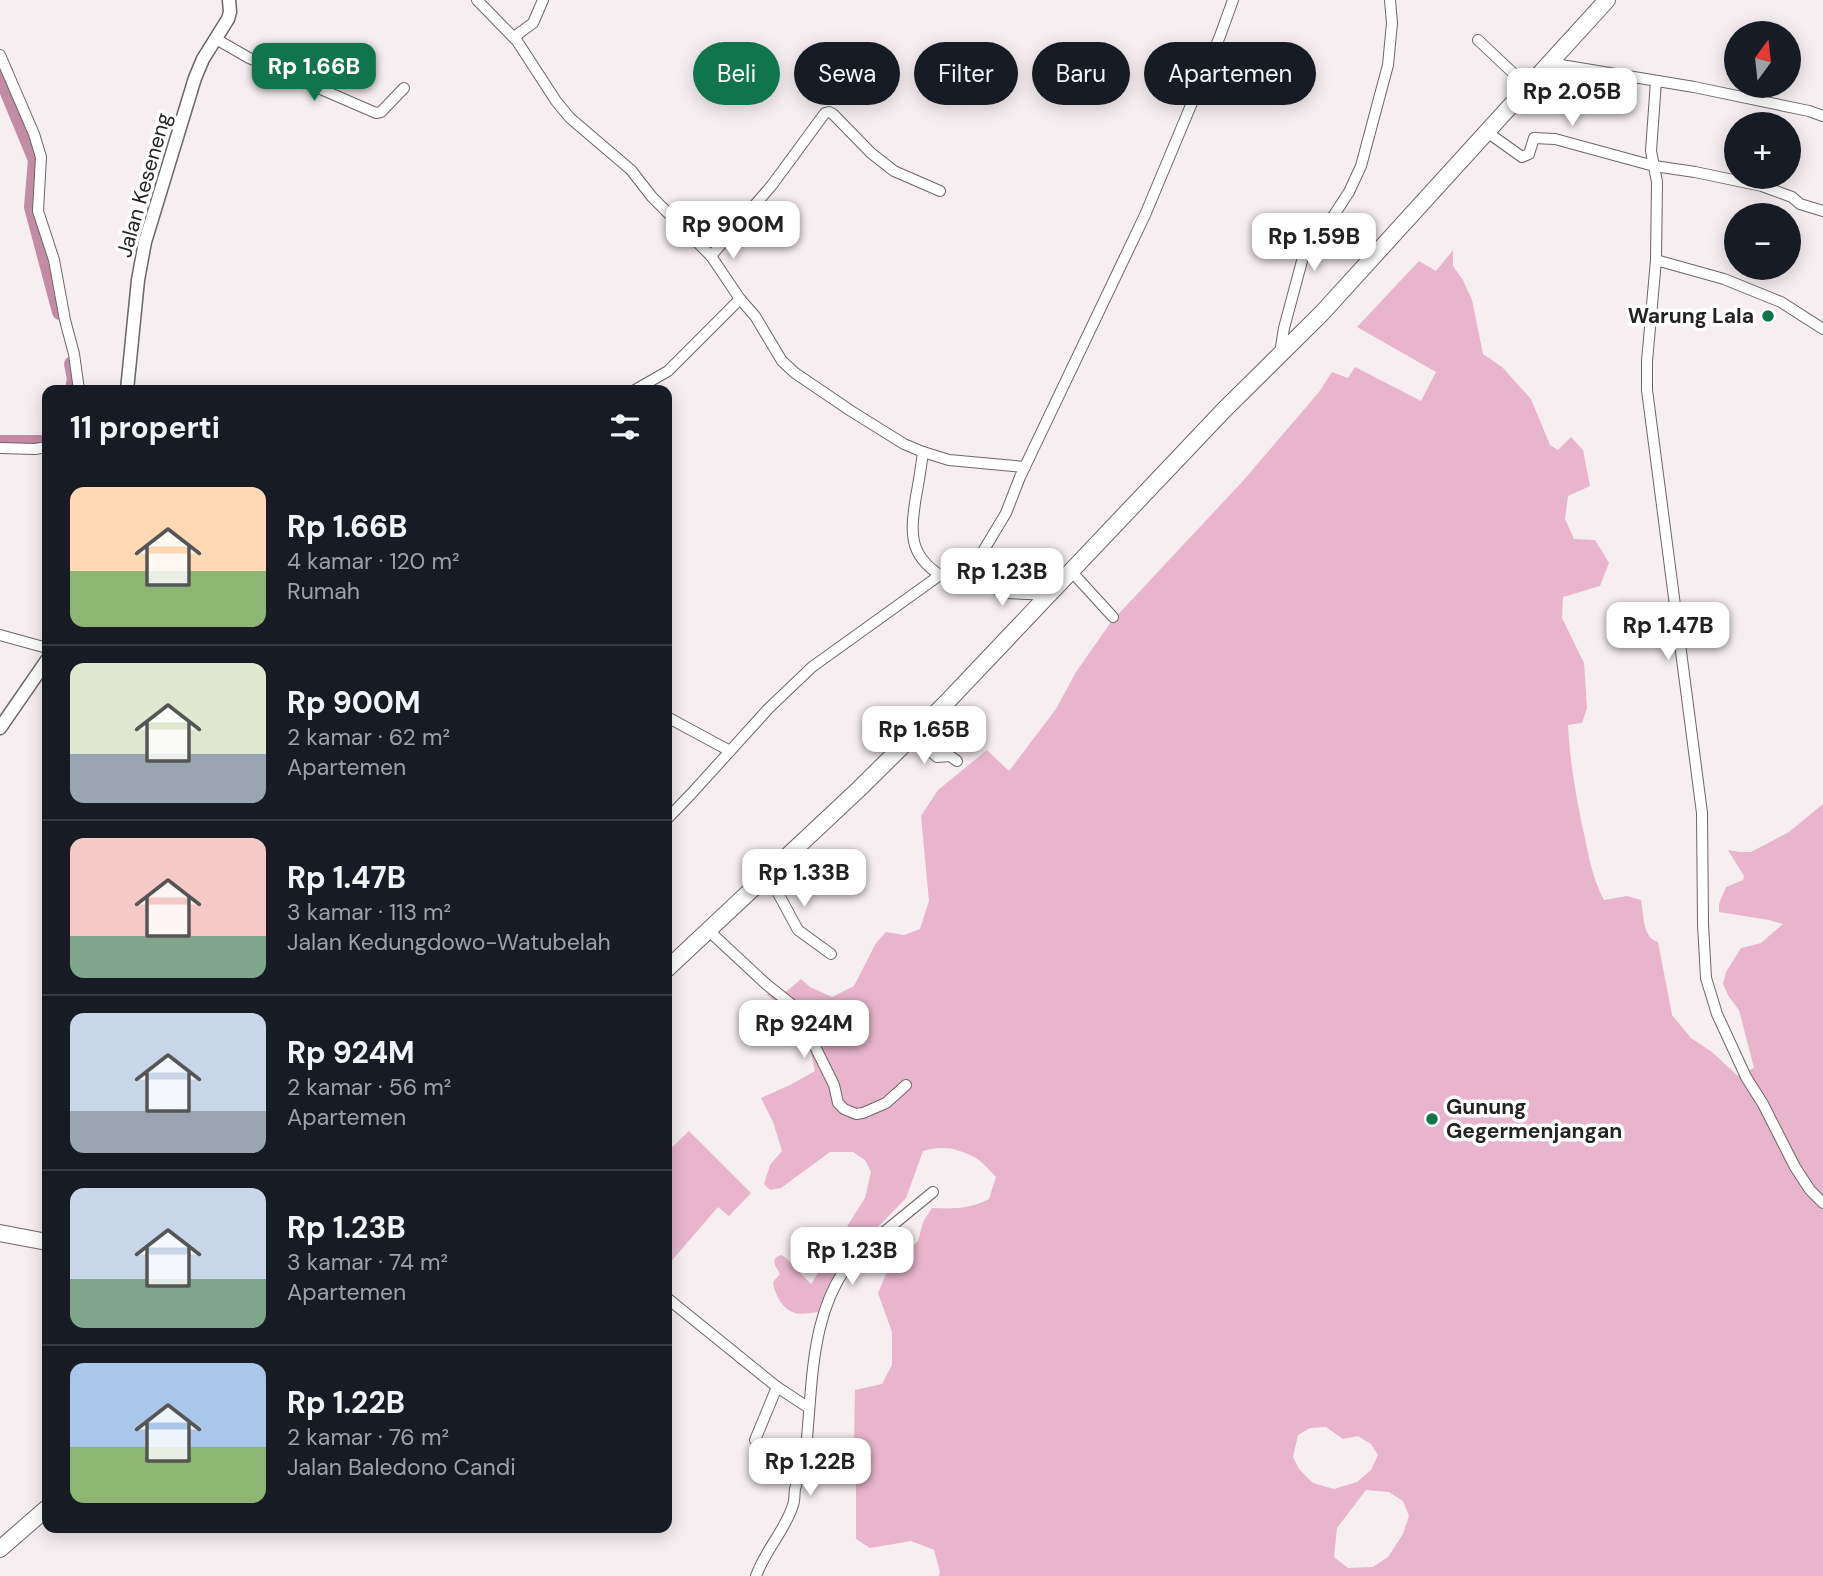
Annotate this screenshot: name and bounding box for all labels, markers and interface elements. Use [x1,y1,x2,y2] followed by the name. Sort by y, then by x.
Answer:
[1724,21,1801,98] north arrow
[1724,21,1801,280] map controls
[693,42,780,105] chip: Beli
[794,42,900,105] chip: Sewa
[914,42,1018,105] chip: Filter
[1032,42,1130,105] chip: Baru
[1144,42,1316,105] chip: Apartemen
[242,43,386,103] pin: Rp 1.66B
[268,51,360,81] text: Rp 1.66B
[1500,68,1644,128] pin: Rp 2.05B
[1523,76,1621,106] text: Rp 2.05B
[110,109,178,261] street label: Jalan Keseneng
[1724,112,1801,189] button: +
[668,202,798,261] pin: Rp 900M
[1724,203,1801,280] button: −
[682,209,784,239] text: Rp 900M
[1242,214,1386,273] pin: Rp 1.59B
[1268,221,1360,251] text: Rp 1.59B
[1628,302,1754,330] place label: Warung Lala
[1760,308,1776,324] marker: Warung Lala
[70,408,220,447] text: 11 properti
[606,408,644,446] icon: filters
[287,507,407,546] text: Rp 1.66B
[126,515,210,599] icon: home
[287,546,460,576] text: 4 kamar · 120 m²
[930,548,1074,608] pin: Rp 1.23B
[957,556,1047,586] text: Rp 1.23B
[287,576,360,606] text: Rumah
[1596,602,1740,662] pin: Rp 1.47B
[1622,610,1714,640] text: Rp 1.47B
[287,683,421,722] text: Rp 900M
[126,691,210,775] icon: home
[852,706,996,766] pin: Rp 1.65B
[878,714,970,744] text: Rp 1.65B
[287,722,450,752] text: 2 kamar · 62 m²
[287,752,406,782] text: Apartemen
[732,850,876,909] pin: Rp 1.33B
[758,857,850,887] text: Rp 1.33B
[287,858,406,897] text: Rp 1.47B
[126,866,210,950] icon: home
[287,897,451,927] text: 3 kamar · 113 m²
[287,927,611,957] text: Jalan Kedungdowo-Watubelah
[739,1000,869,1060] pin: Rp 924M
[755,1008,853,1038] text: Rp 924M
[287,1033,415,1072] text: Rp 924M
[126,1041,210,1125] icon: home
[287,1072,451,1102] text: 2 kamar · 56 m²
[1446,1093,1622,1145] place label: Gunung Gegermenjangan
[287,1102,406,1132] text: Apartemen
[1424,1111,1440,1127] marker: Gunung Gegermenjangan
[287,1208,406,1247] text: Rp 1.23B
[126,1216,210,1300] icon: home
[780,1228,924,1287] pin: Rp 1.23B
[807,1235,897,1265] text: Rp 1.23B
[287,1247,448,1277] text: 3 kamar · 74 m²
[287,1277,406,1307] text: Apartemen
[287,1383,405,1422] text: Rp 1.22B
[126,1391,210,1475] icon: home
[287,1422,449,1452] text: 2 kamar · 76 m²
[738,1438,882,1498] pin: Rp 1.22B
[765,1446,855,1476] text: Rp 1.22B
[287,1452,516,1482] text: Jalan Baledono Candi

